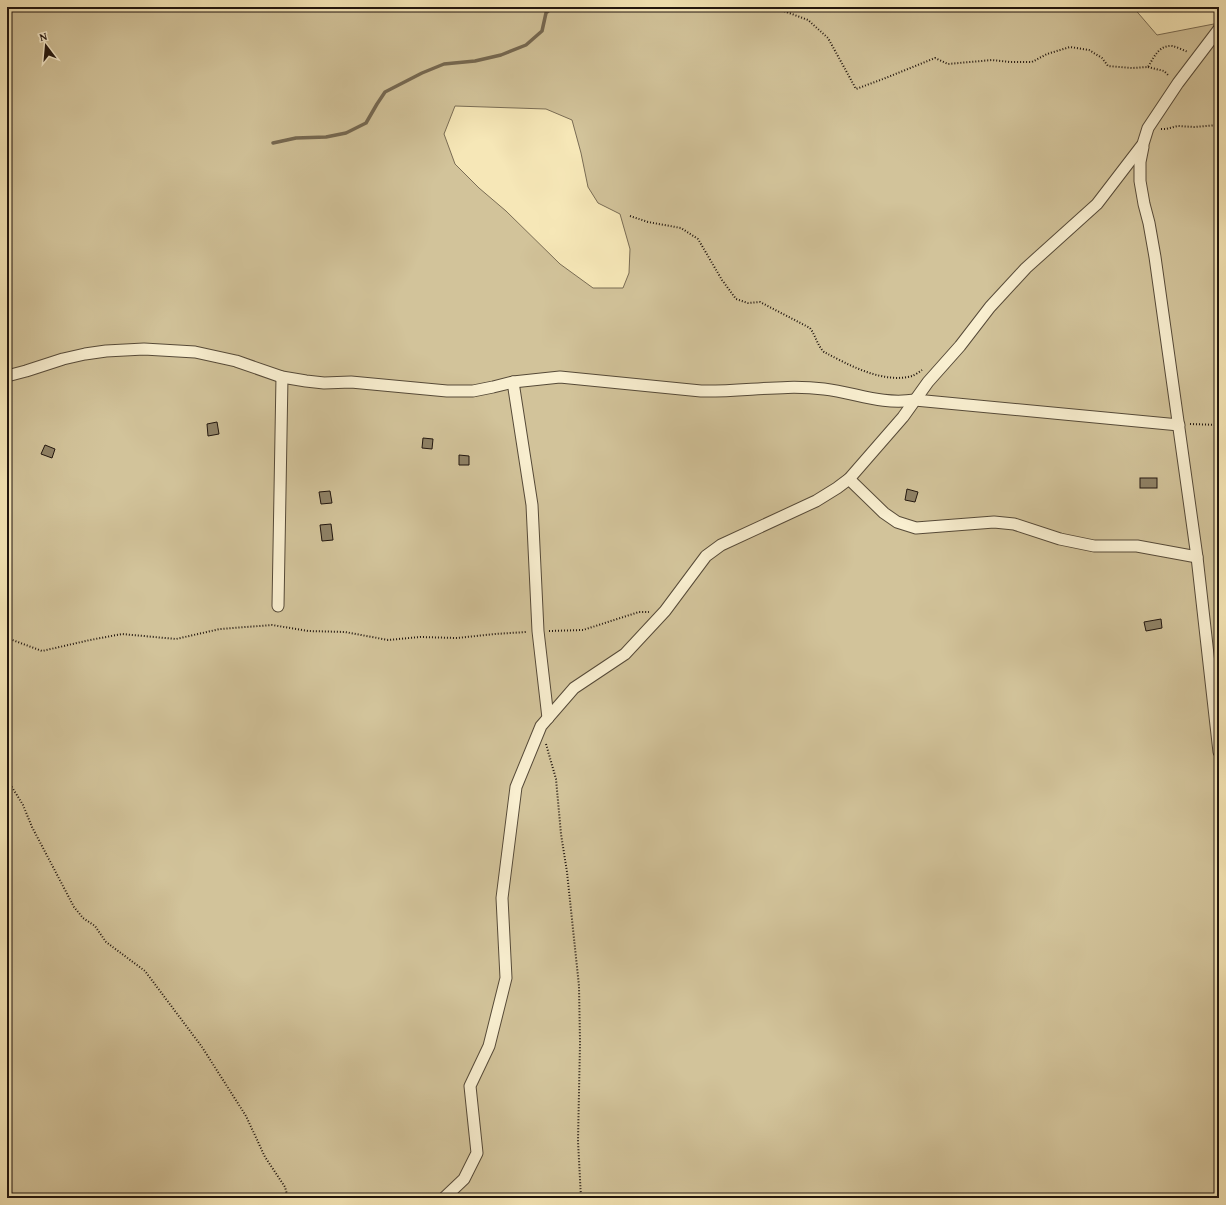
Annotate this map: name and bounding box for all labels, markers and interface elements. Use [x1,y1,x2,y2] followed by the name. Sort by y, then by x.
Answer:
[26,26,66,66] north arrow
[38,28,50,45] text: N

